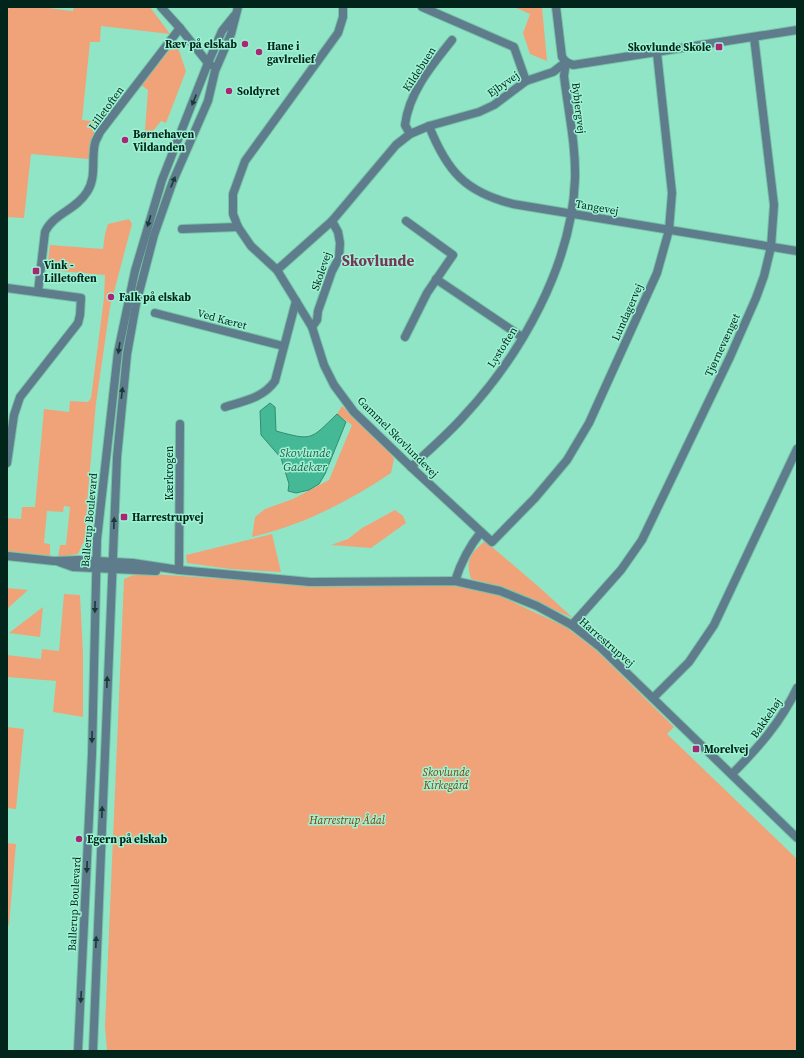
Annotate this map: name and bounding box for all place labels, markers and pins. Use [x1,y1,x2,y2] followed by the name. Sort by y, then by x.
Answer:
[165,37,237,52] place label: Ræv på elskab
[240,39,250,49] marker: Ræv på elskab
[267,39,317,67] place label: Hane i gavlrelief
[628,40,711,55] place label: Skovlunde Skole
[714,42,724,52] marker: Skovlunde Skole
[254,47,264,57] marker: Hane i gavlrelief
[237,84,281,99] place label: Soldyret
[224,86,234,96] marker: Soldyret
[133,127,194,155] place label: Børnehaven Vildanden
[120,135,130,145] marker: Børnehaven Vildanden
[44,258,97,286] place label: Vink - Lilletoften
[31,266,41,276] marker: Vink - Lilletoften
[119,290,191,305] place label: Falk på elskab
[106,292,116,302] marker: Falk på elskab
[132,510,204,525] place label: Harrestrupvej
[119,512,129,522] marker: Harrestrupvej
[704,742,748,757] place label: Morelvej
[691,744,701,754] marker: Morelvej
[87,832,167,847] place label: Egern på elskab
[74,834,84,844] marker: Egern på elskab

